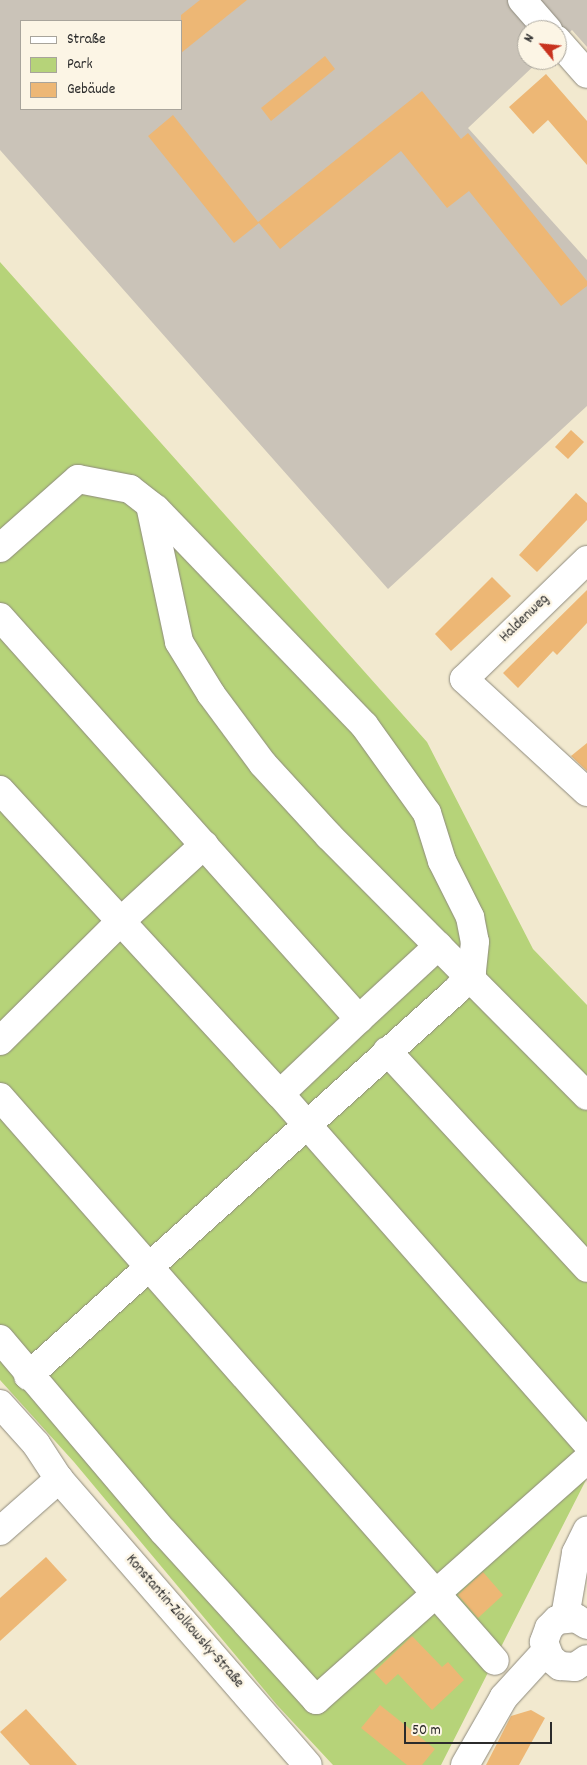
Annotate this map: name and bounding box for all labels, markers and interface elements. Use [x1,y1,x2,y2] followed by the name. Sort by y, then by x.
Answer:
[20,20,182,110] legend
[517,20,567,70] north arrow
[67,29,105,51] text: Straße
[519,31,540,46] text: N
[67,54,93,76] text: Park
[67,79,115,101] text: Gebäude
[497,591,553,647] street label: Haldenweg
[121,1552,247,1692] street label: Konstantin-Ziolkowsky-Straße
[407,1712,554,1744] scale bar
[412,1720,441,1742] text: 50 m

